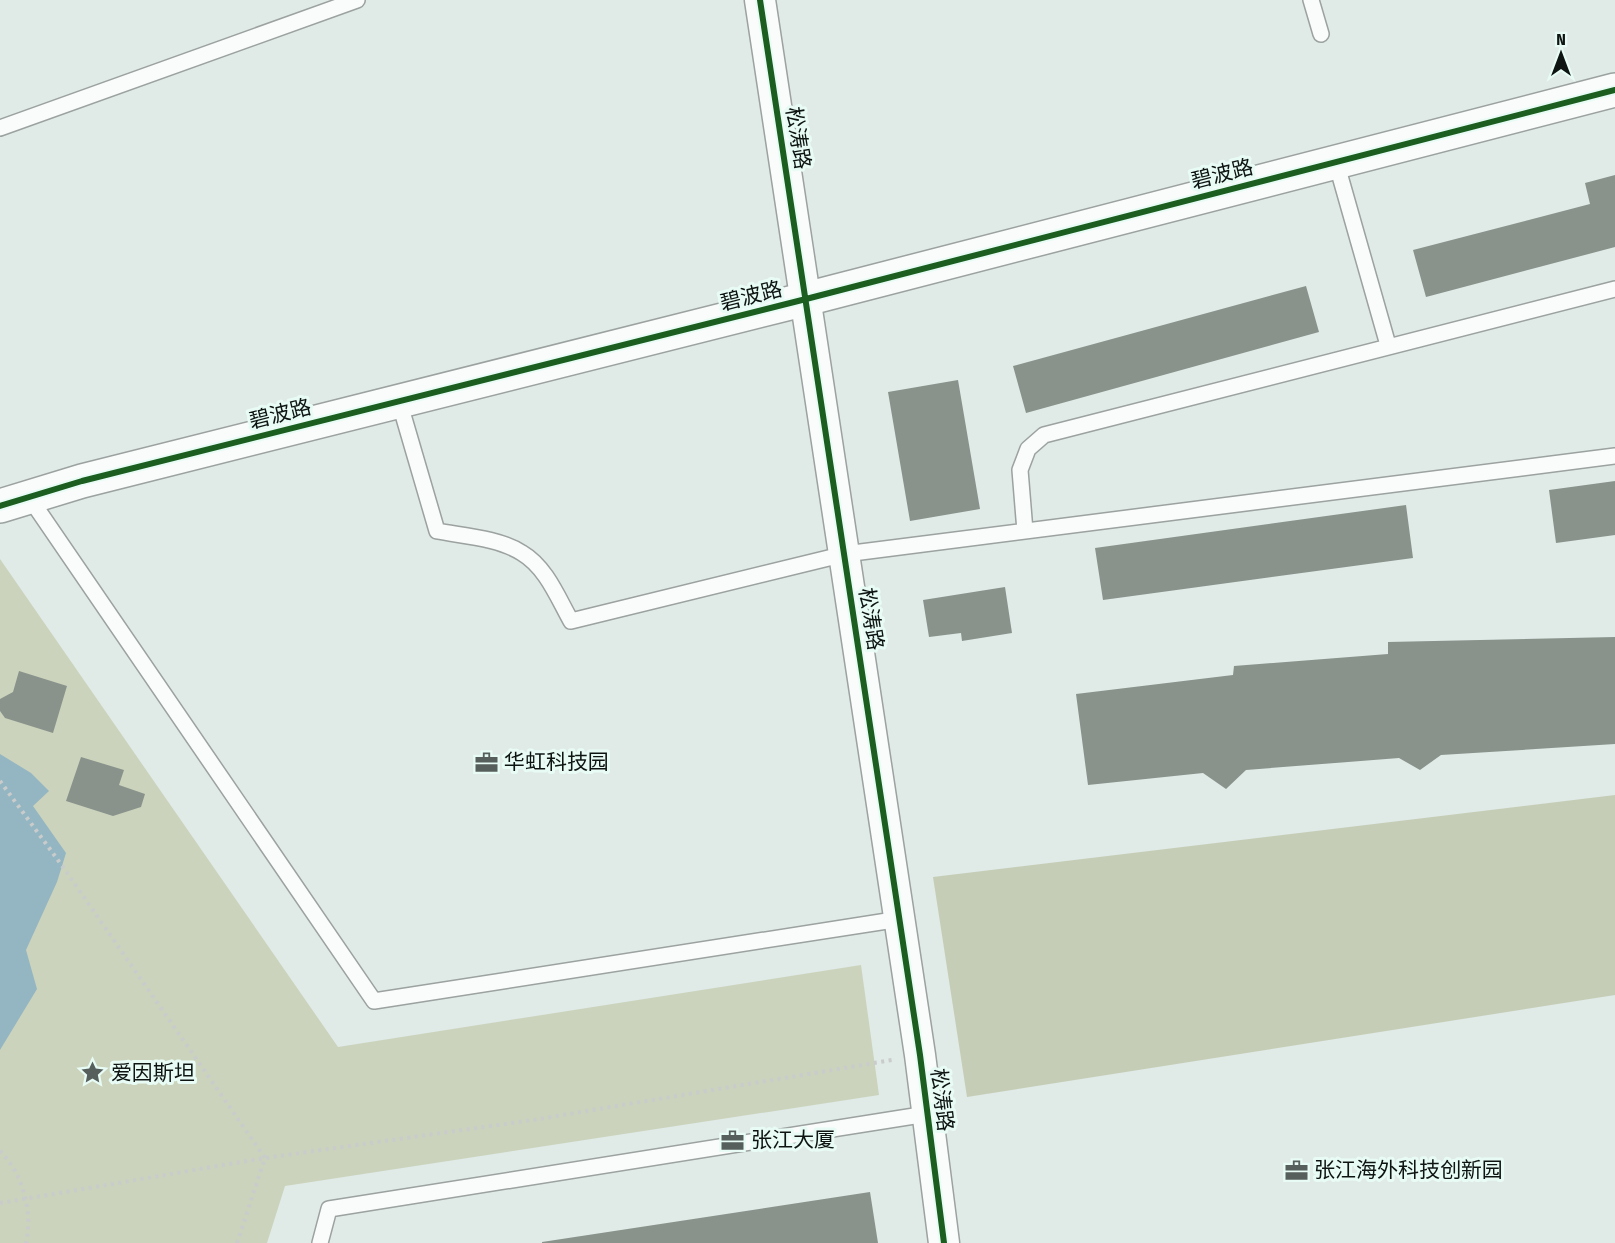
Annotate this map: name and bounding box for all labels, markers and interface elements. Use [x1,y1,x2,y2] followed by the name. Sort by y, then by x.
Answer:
[1531,24,1591,84] north arrow
[1556,30,1566,49] text: N
[780,105,816,171] street label: 松涛路
[1188,154,1256,194] street label: 碧波路
[717,276,785,316] street label: 碧波路
[246,394,314,434] street label: 碧波路
[853,586,889,652] street label: 松涛路
[473,749,499,775] office icon: 华虹科技园
[504,749,609,775] place label: 华虹科技园
[80,1060,106,1086] place icon: 爱因斯坦
[111,1060,195,1086] place label: 爱因斯坦
[925,1067,959,1133] street label: 松涛路
[720,1127,746,1153] office icon: 张江大厦
[751,1127,835,1153] place label: 张江大厦
[1283,1157,1309,1183] office icon: 张江海外科技创新园
[1314,1157,1503,1183] place label: 张江海外科技创新园

